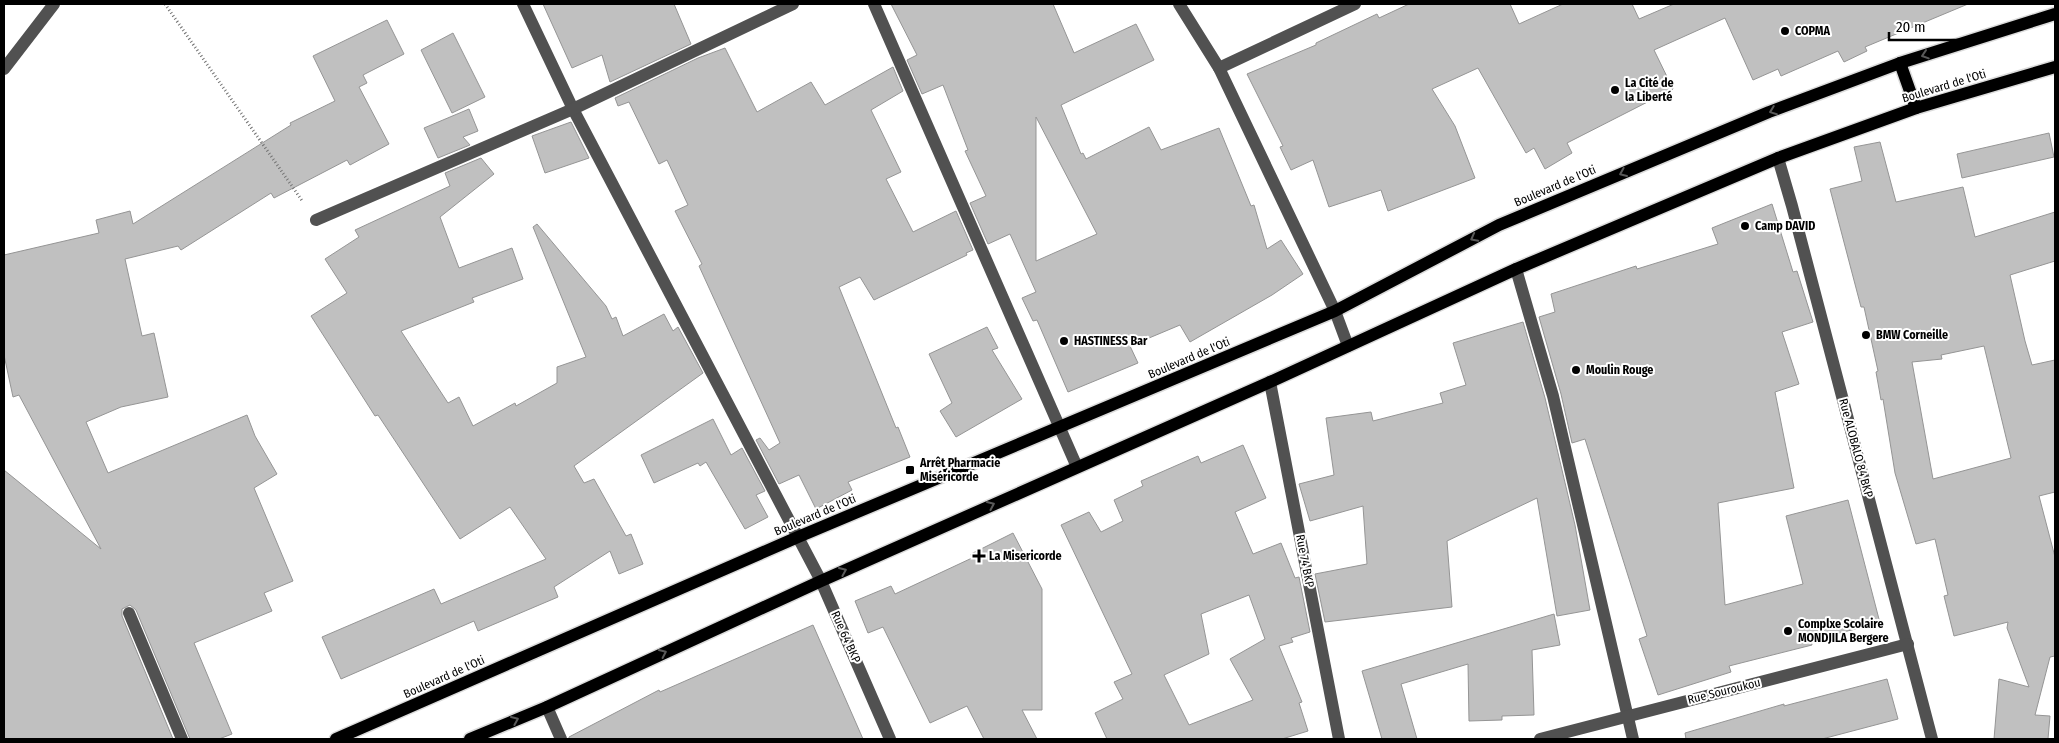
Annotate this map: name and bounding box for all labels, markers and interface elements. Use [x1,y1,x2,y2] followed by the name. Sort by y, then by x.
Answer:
[1889,10,1980,42] scale bar
[1896,18,1926,36] text: 20 m
[1795,24,1830,38] place label: COPMA
[1779,25,1791,37] marker: COPMA
[1922,49,1930,59] one-way arrow
[1900,67,1988,105] street label: Boulevard de l'Oti
[1625,76,1674,104] place label: La Cité de la Liberté
[1609,84,1621,96] marker: La Cité de la Liberté
[1769,105,1778,115] one-way arrow
[1512,162,1598,210] street label: Boulevard de l'Oti
[1619,167,1628,177] one-way arrow
[1755,219,1815,233] place label: Camp DAVID
[1739,220,1751,232] marker: Camp DAVID
[1470,232,1479,242] one-way arrow
[1876,328,1948,342] place label: BMW Corneille
[1860,329,1872,341] marker: BMW Corneille
[1074,334,1148,348] place label: HASTINESS Bar
[1146,334,1232,382] street label: Boulevard de l'Oti
[1058,335,1070,347] marker: HASTINESS Bar
[1586,363,1653,377] place label: Moulin Rouge
[1570,364,1582,376] marker: Moulin Rouge
[1836,397,1876,499] street label: Rue ALOBALO 84 BKP
[919,456,1000,484] place label: Arrêt Pharmacie Miséricorde
[904,464,916,476] marker: Arrêt Pharmacie Miséricorde
[772,491,858,539] street label: Boulevard de l'Oti
[986,501,995,512] one-way arrow
[1293,533,1317,589] street label: Rue 74 BKP
[989,549,1062,563] place label: La Misericorde
[973,550,985,562] marker: La Misericorde
[838,567,847,578] one-way arrow
[828,609,864,665] street label: Rue 64 BKP
[1798,617,1889,645] place label: Complxe Scolaire MONDJILA Bergere
[1782,625,1794,637] marker: Complxe Scolaire MONDJILA Bergere
[658,649,667,660] one-way arrow
[401,653,487,701] street label: Boulevard de l'Oti
[1686,675,1762,707] street label: Rue Souroukou
[510,716,519,727] one-way arrow

